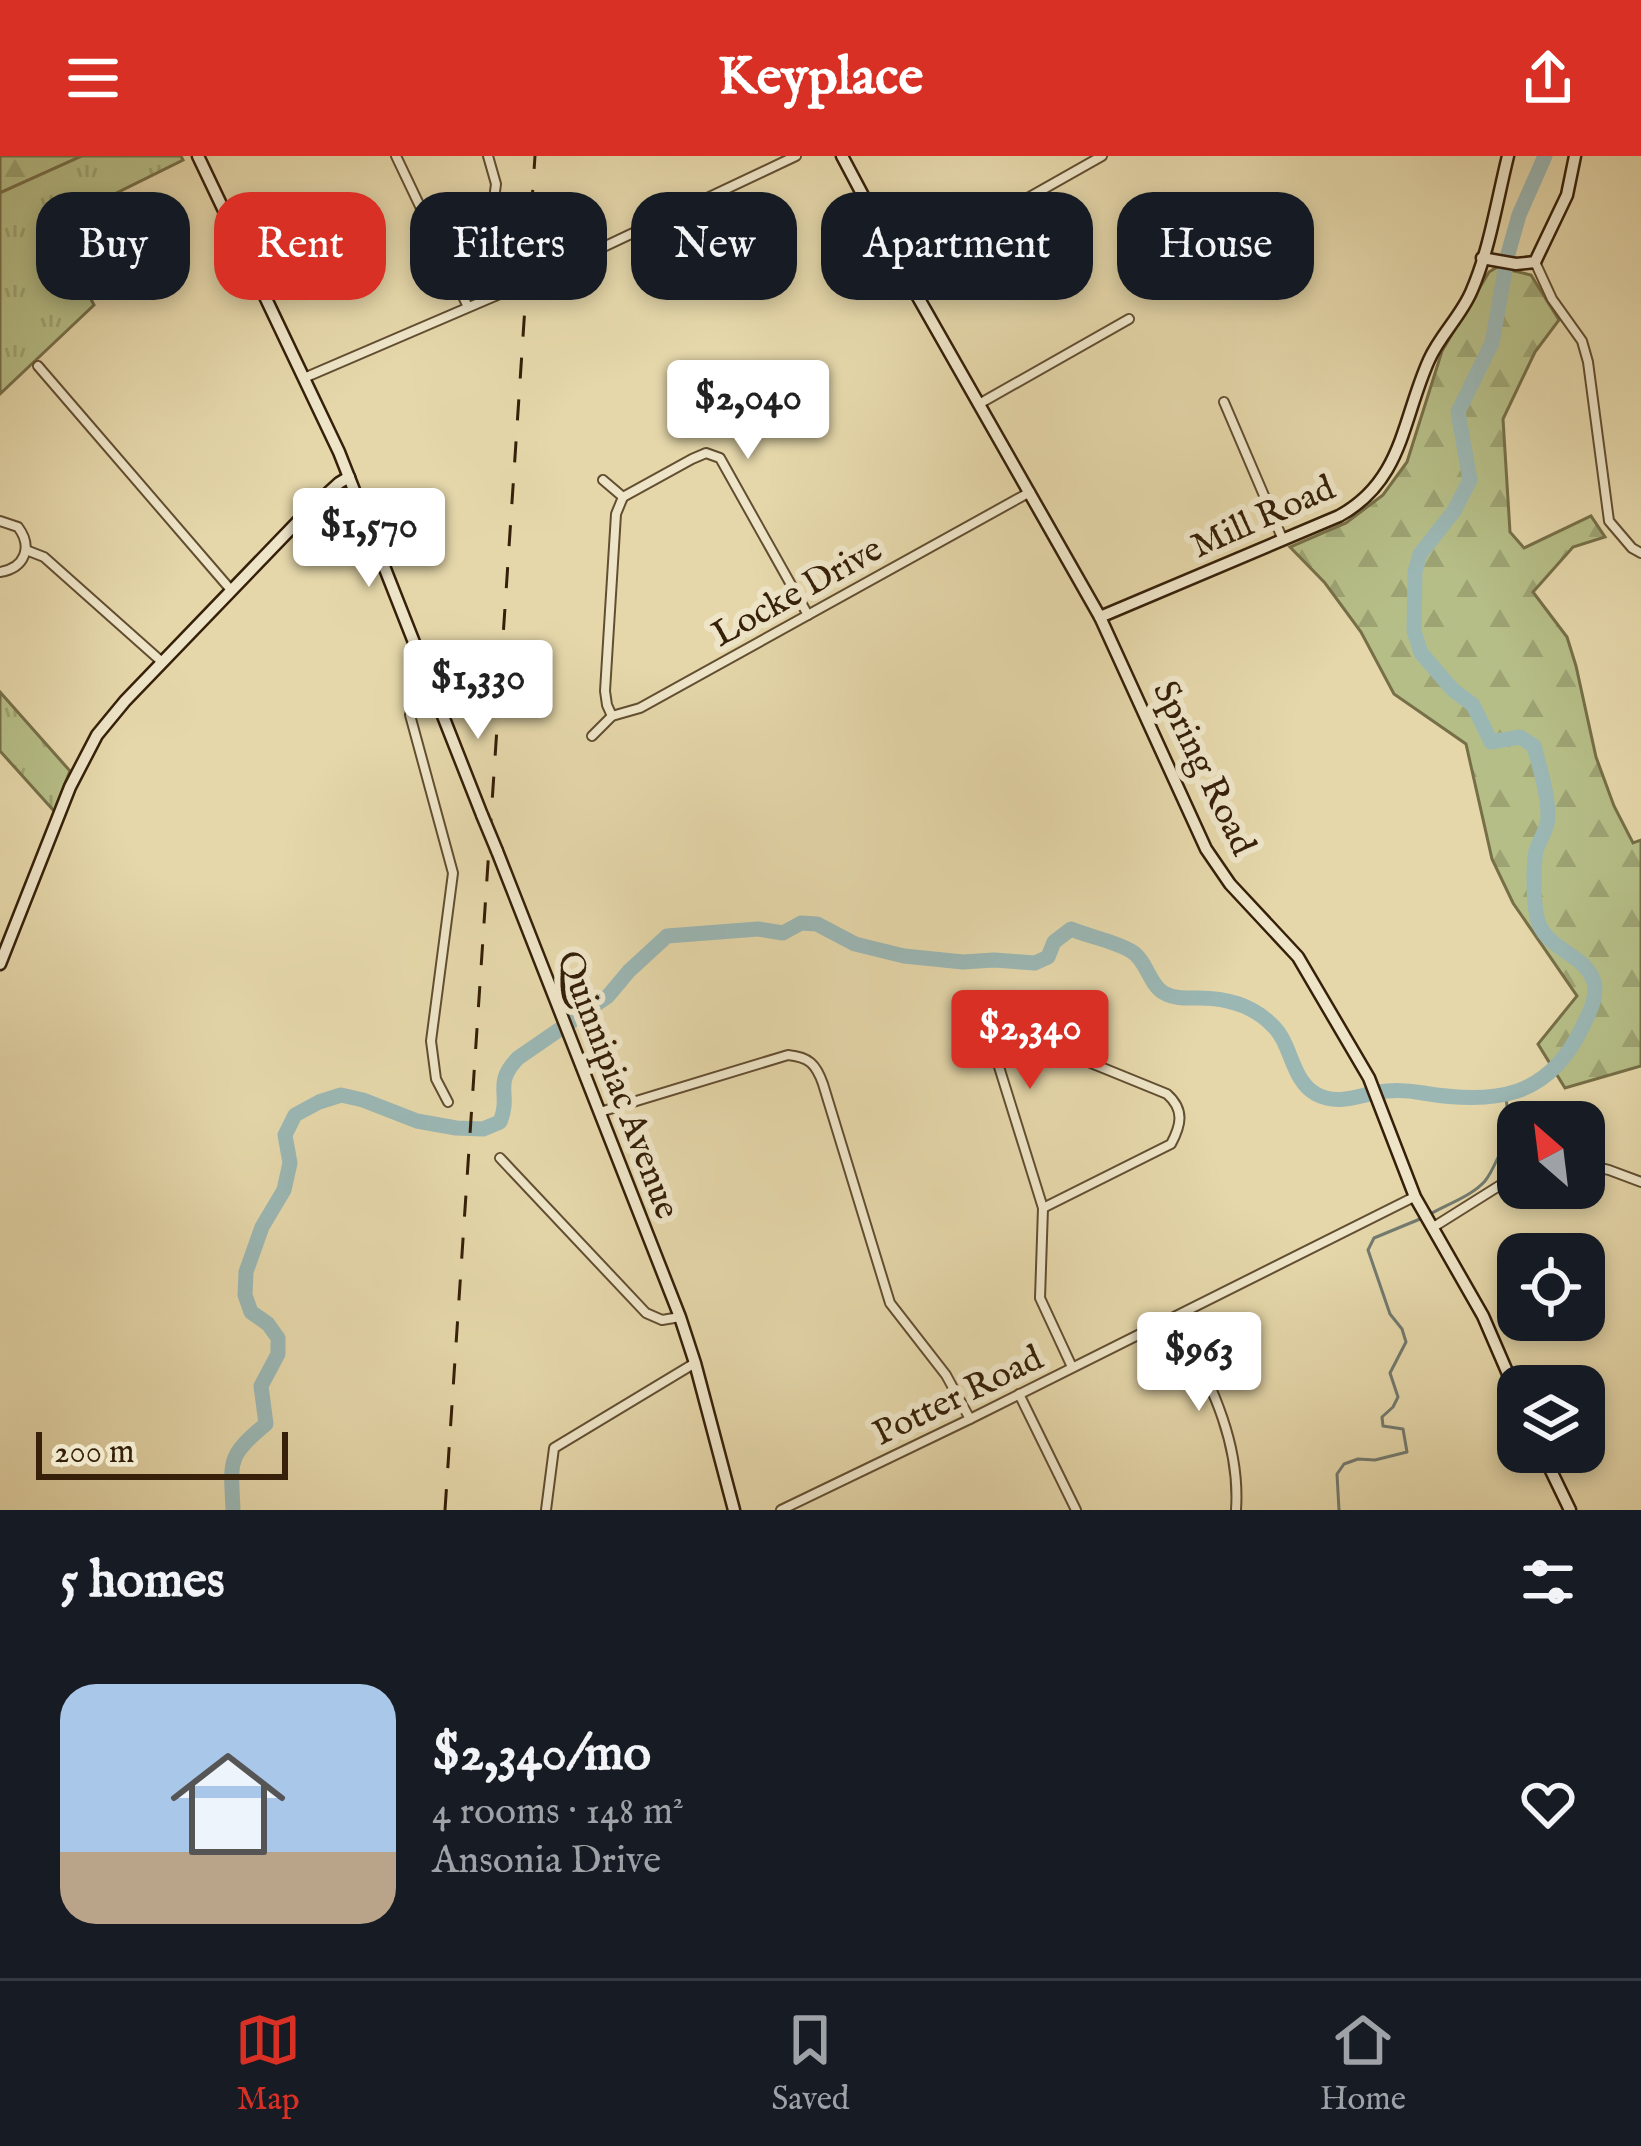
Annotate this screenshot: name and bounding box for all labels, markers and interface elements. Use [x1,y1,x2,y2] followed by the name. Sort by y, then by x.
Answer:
[718,44,923,113] text: Keyplace
[60,45,126,111] icon: menu
[1515,45,1581,111] icon: share
[36,192,190,300] chip: Buy
[214,192,386,300] chip: Rent
[410,192,607,300] chip: Filters
[631,192,797,300] chip: New
[821,192,1093,300] chip: Apartment
[1117,192,1314,300] chip: House
[650,360,846,462] pin: $2,040
[694,374,802,423] text: $2,040
[1184,465,1343,570] street label: Mill Road
[271,488,467,590] pin: $1,570
[320,502,418,551] text: $1,570
[704,527,891,658] street label: Locke Drive
[380,640,576,742] pin: $1,330
[431,654,525,703] text: $1,330
[1141,673,1266,864] street label: Spring Road
[545,944,689,1226] street label: Quinnipiac Avenue
[932,990,1128,1092] pin: $2,340
[978,1004,1082,1053] text: $2,340
[1497,1101,1605,1209] north arrow
[1497,1101,1605,1473] map controls
[1497,1233,1605,1341] button: locate
[1128,1312,1270,1414] pin: $963
[1164,1326,1234,1375] text: $963
[866,1336,1051,1458] street label: Potter Road
[1497,1365,1605,1473] button: layers
[36,1426,288,1479] scale bar
[54,1432,135,1474] text: 200 m
[1515,1549,1581,1615] icon: filters
[60,1550,225,1615] text: 5 homes
[432,1723,651,1788] text: $2,340/mo
[156,1732,300,1876] icon: home
[1515,1771,1581,1837] icon: heart
[432,1788,684,1837] text: 4 rooms · 148 m²
[432,1837,661,1886] text: Ansonia Drive
[235,2007,301,2121] tab: Map
[771,2007,849,2121] tab: Saved
[1320,2007,1406,2121] tab: Home

